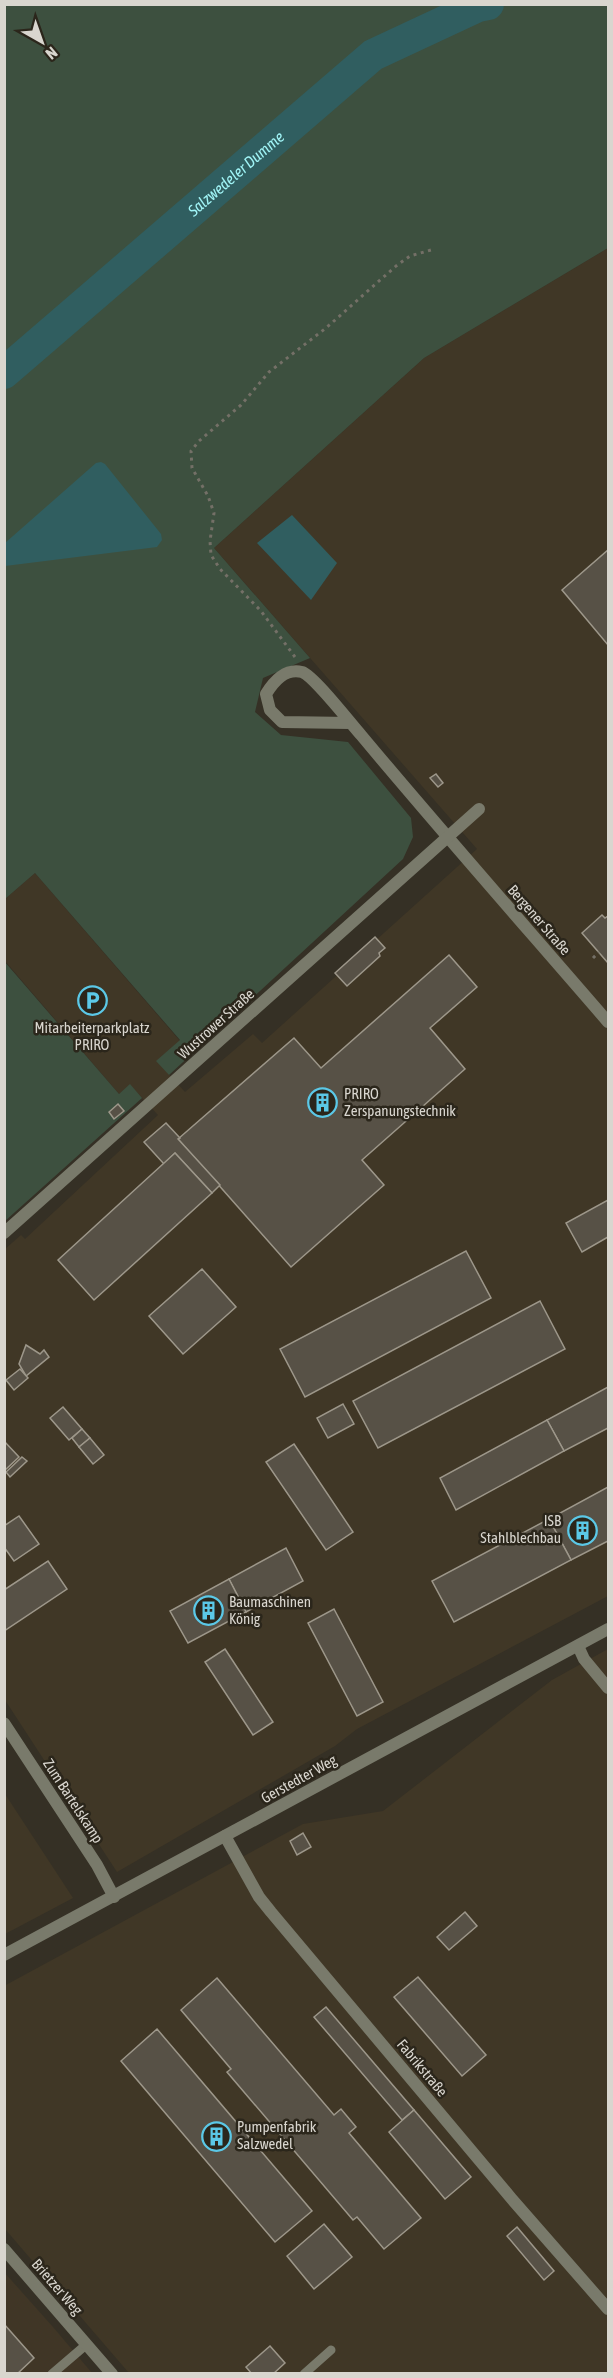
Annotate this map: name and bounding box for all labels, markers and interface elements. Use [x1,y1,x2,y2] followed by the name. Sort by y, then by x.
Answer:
[12,12,72,72] north arrow
[42,44,61,63] text: N
[183,127,287,220] water label: Salzwedeler Dumme
[504,881,574,958] street label: Bergener Straße
[76,985,108,1017] parking icon: Mitarbeiterparkplatz PRIRO
[174,985,257,1062] street label: Wustrower Straße
[35,1019,150,1053] place label: Mitarbeiterparkplatz PRIRO
[344,1085,456,1119] place label: PRIRO Zerspanungstechnik
[307,1087,339,1119] building icon: PRIRO Zerspanungstechnik
[480,1512,561,1546] place label: ISB Stahlblechbau
[566,1514,598,1546] building icon: ISB Stahlblechbau
[229,1593,311,1627] place label: Baumaschinen König
[192,1595,224,1627] building icon: Baumaschinen König
[258,1751,340,1806] street label: Gerstedter Weg
[40,1755,107,1846] street label: Zum Bartelskamp
[394,2036,451,2100] street label: Fabrikstraße
[237,2118,317,2152] place label: Pumpenfabrik Salzwedel
[200,2120,232,2152] building icon: Pumpenfabrik Salzwedel
[29,2255,87,2318] street label: Brietzer Weg

